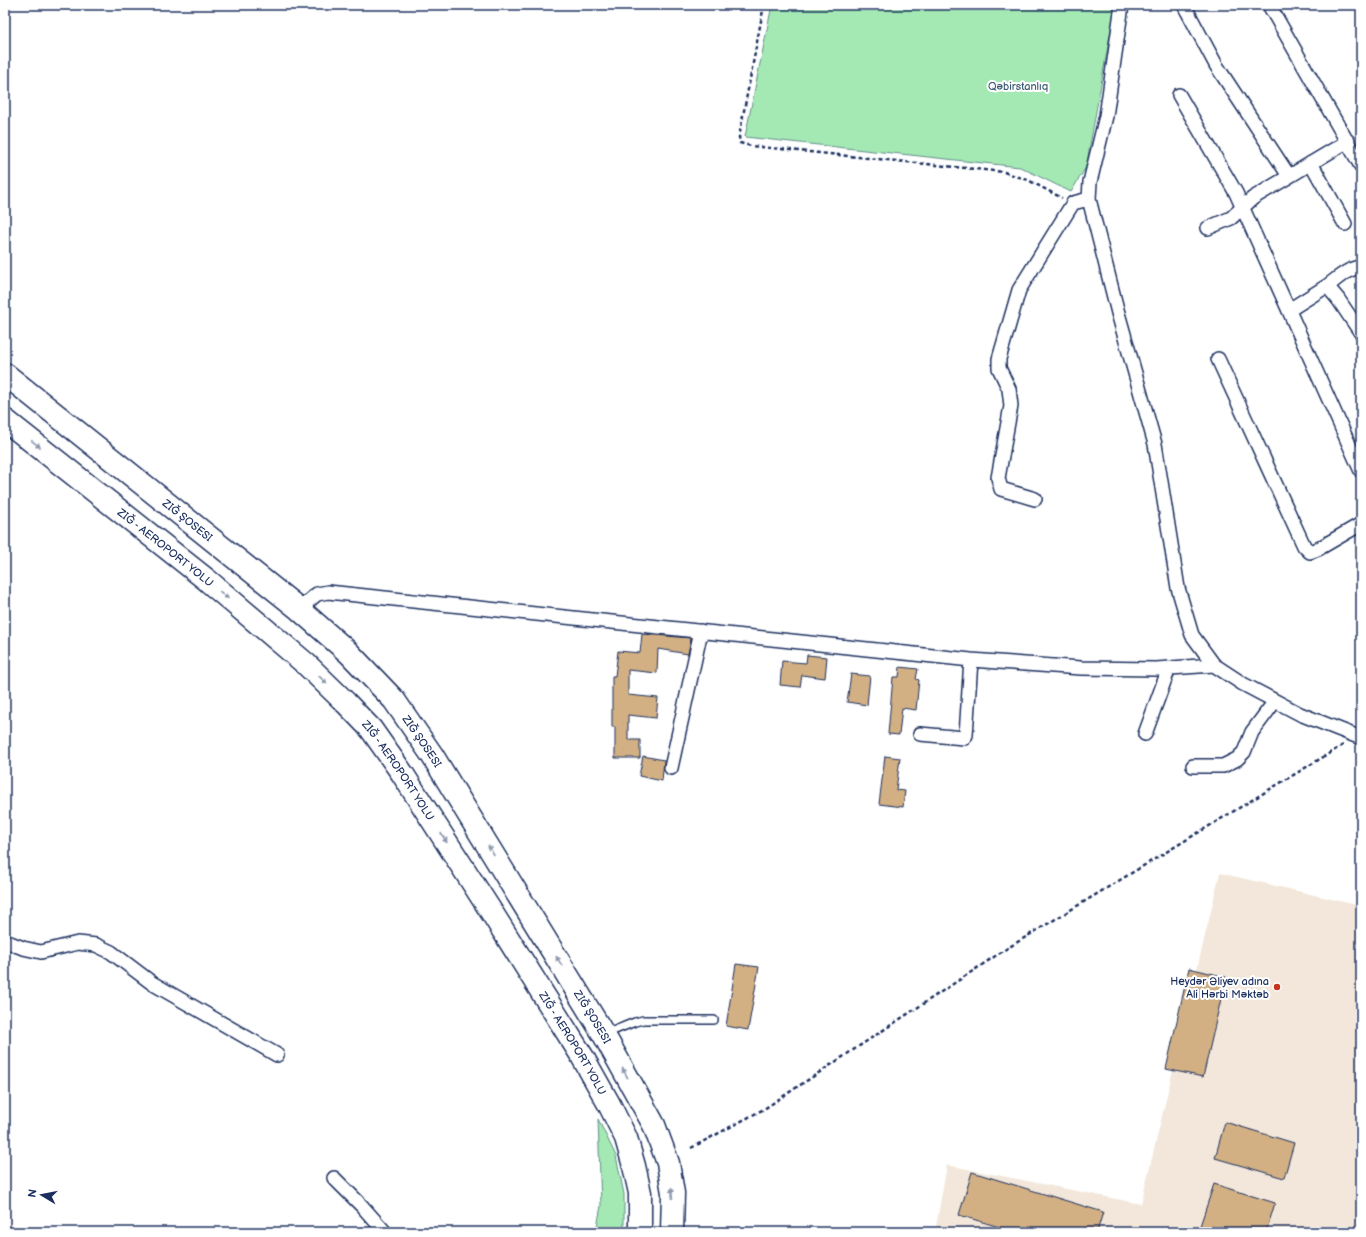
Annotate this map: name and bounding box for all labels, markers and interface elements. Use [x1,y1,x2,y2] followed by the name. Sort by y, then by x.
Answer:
[988,80,1048,93] park label: Qəbirstanlıq
[30,440,41,448] one-way arrow
[159,496,216,544] street label: ZIĞ ŞOSESI
[114,505,216,589] street label: ZIĞ - AEROPORT YOLU
[219,591,230,600] one-way arrow
[318,675,328,685] one-way arrow
[399,712,445,770] street label: ZIĞ ŞOSESI
[359,717,437,823] street label: ZIĞ - AEROPORT YOLU
[440,833,448,843] one-way arrow
[488,845,495,856] one-way arrow
[556,955,563,967] one-way arrow
[1170,975,1269,1001] place label: Heydər Əliyev adına Ali Hərbi Məktəb
[1272,982,1282,992] marker: Heydər Əliyev adına Ali Hərbi Məktəb
[571,987,614,1046] street label: ZIĞ ŞOSESI
[536,988,609,1097] street label: ZIĞ - AEROPORT YOLU
[622,1067,629,1079] one-way arrow
[22,1175,62,1215] north arrow
[669,1187,676,1199] one-way arrow
[26,1188,40,1199] text: N

